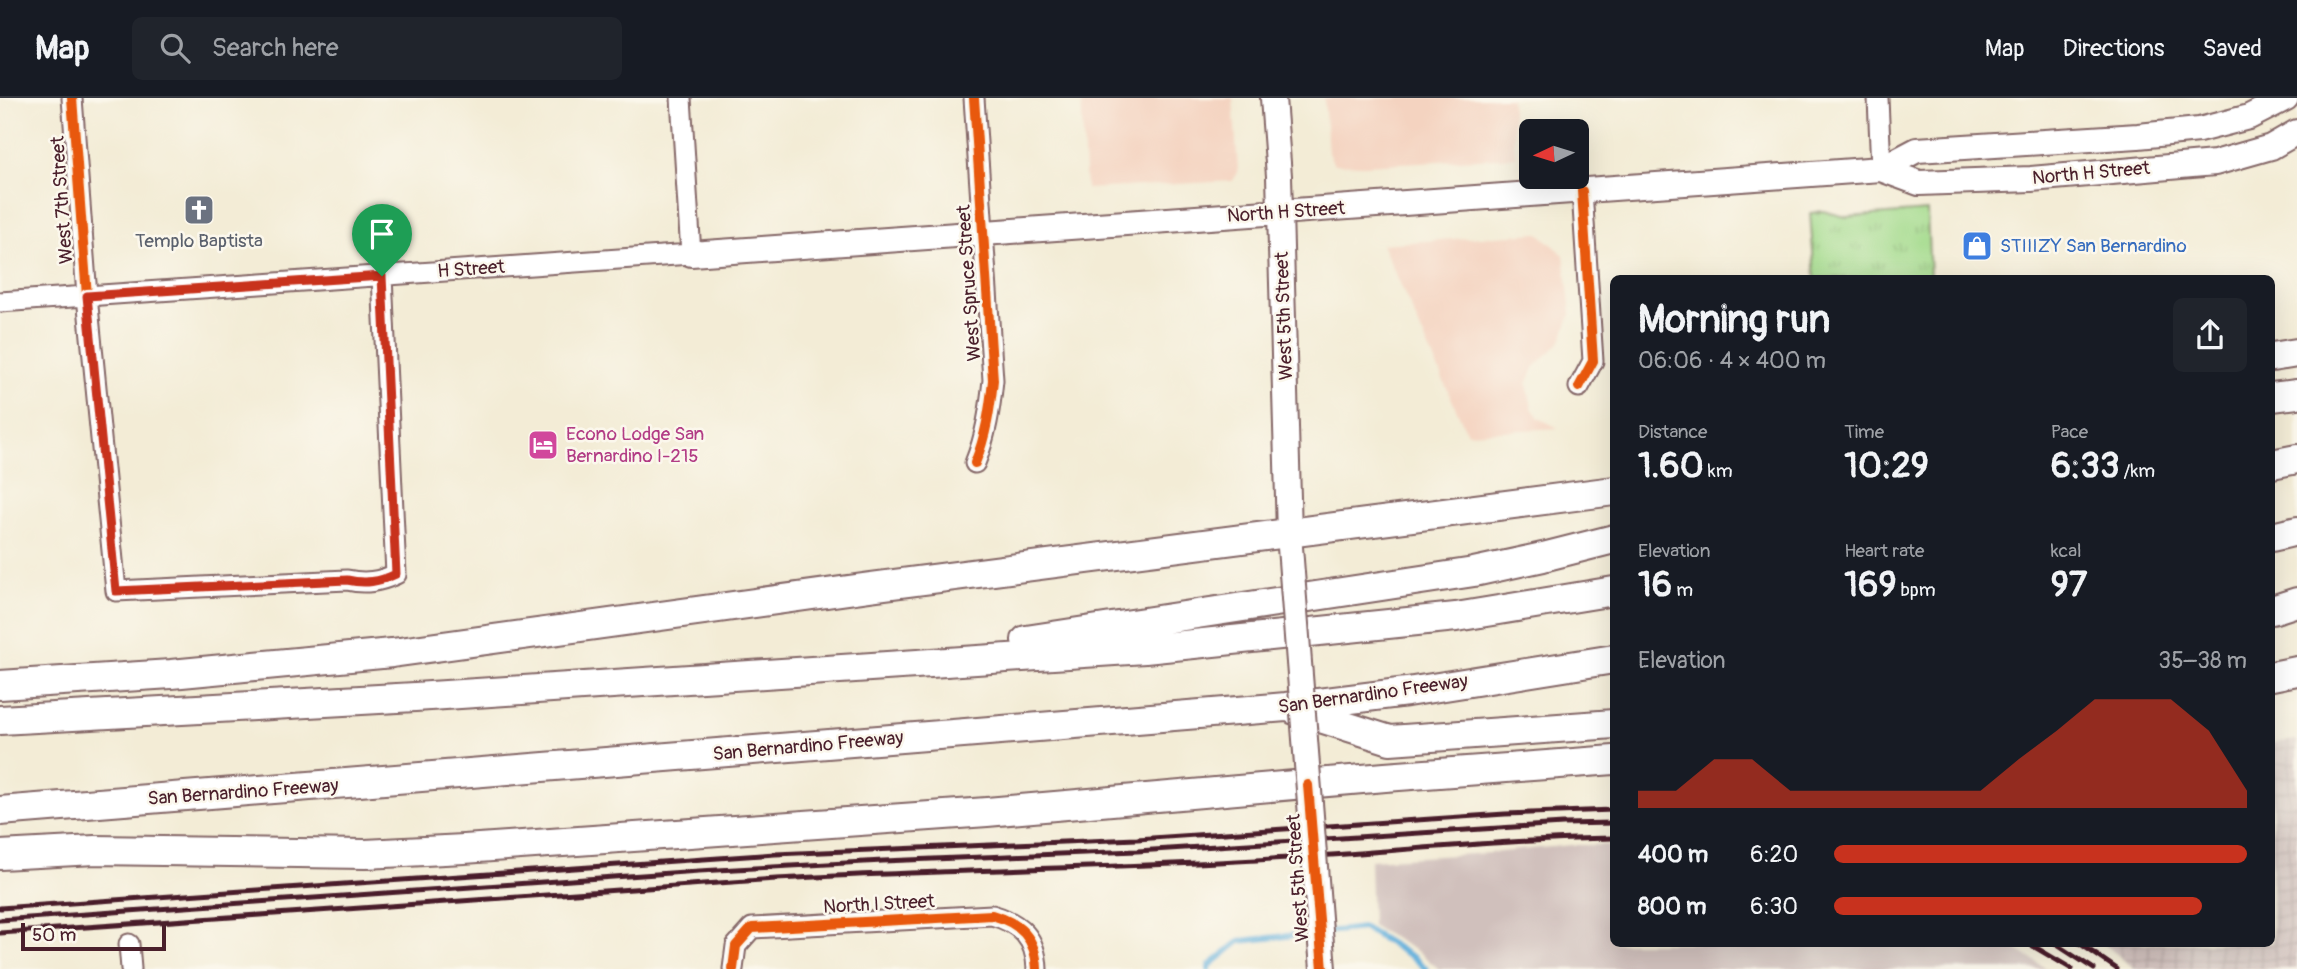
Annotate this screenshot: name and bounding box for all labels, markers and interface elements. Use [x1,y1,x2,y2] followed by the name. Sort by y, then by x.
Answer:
[132,17,622,80] search box
[35,28,90,69] text: Map
[156,29,194,67] icon: search
[212,32,339,64] text: Search here
[1985,34,2025,63] text: Map
[2063,34,2164,63] text: Directions
[2202,34,2262,63] text: Saved
[1519,119,1589,189] north arrow
[1519,119,1589,189] map controls
[46,135,78,265] street label: West 7th Street
[2031,156,2151,190] street label: North H Street
[182,193,216,227] church icon: Templo Baptista
[1226,196,1346,228] street label: North H Street
[352,204,412,276] pin
[952,204,986,362] street label: West Spruce Street
[363,215,401,253] icon: arrive
[135,229,263,253] place label: Templo Baptista
[1960,229,1994,263] shop icon: STIIIZY San Bernardino
[2000,234,2187,258] place label: STIIIZY San Bernardino
[1270,251,1298,381] street label: West 5th Street
[436,255,506,283] street label: H Street
[1638,296,1830,344] text: Morning run
[2173,298,2247,372] button: share
[1638,346,1826,375] text: 06:06 · 4 × 400 m
[1638,420,1707,444] text: Distance
[1844,420,1884,444] text: Time
[2051,420,2088,444] text: Pace
[566,422,704,468] place label: Econo Lodge San Bernardino I-215
[526,428,560,462] hotel icon: Econo Lodge San Bernardino I-215
[1638,444,1704,488] text: 1.60
[1844,444,1929,488] text: 10:29
[2051,444,2119,488] text: 6:33
[1704,459,1733,483] text: km
[2119,459,2155,483] text: /km
[1638,539,1710,563] text: Elevation
[1844,539,1924,563] text: Heart rate
[2051,539,2082,563] text: kcal
[1638,563,1672,607] text: 16
[1844,563,1896,607] text: 169
[2051,563,2087,607] text: 97
[1672,578,1693,602] text: m
[1896,578,1936,602] text: bpm
[1638,646,1726,675] text: Elevation
[2158,646,2247,675] text: 35–38 m
[1277,669,1469,719] street label: San Bernardino Freeway
[712,726,904,766] street label: San Bernardino Freeway
[147,773,339,811] street label: San Bernardino Freeway
[1282,813,1314,943] street label: West 5th Street
[1638,840,1708,869] text: 400 m
[1750,840,1798,869] text: 6:20
[823,889,936,919] street label: North I Street
[1638,892,1706,921] text: 800 m
[1750,892,1798,921] text: 6:30
[21,920,166,952] scale bar
[32,923,76,947] text: 50 m

